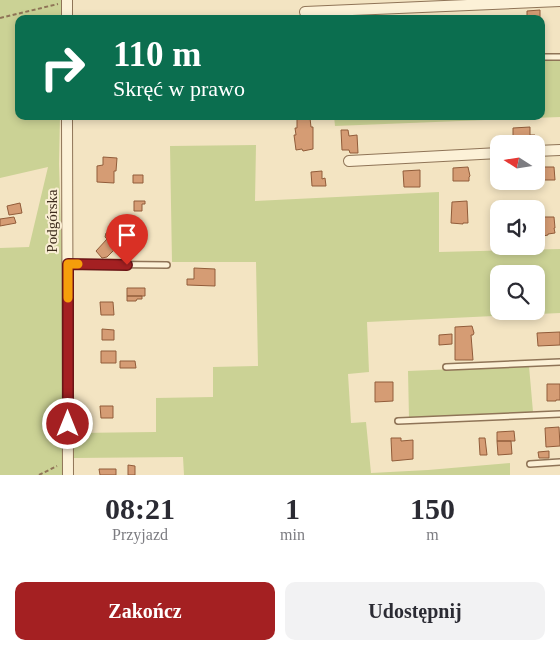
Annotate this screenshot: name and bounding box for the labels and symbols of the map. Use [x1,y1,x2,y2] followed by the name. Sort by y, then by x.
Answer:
[490,135,545,190] north arrow
[44,189,60,253] street label: Podgórska
[106,214,148,265] pin
[41,397,93,449] position arrow

